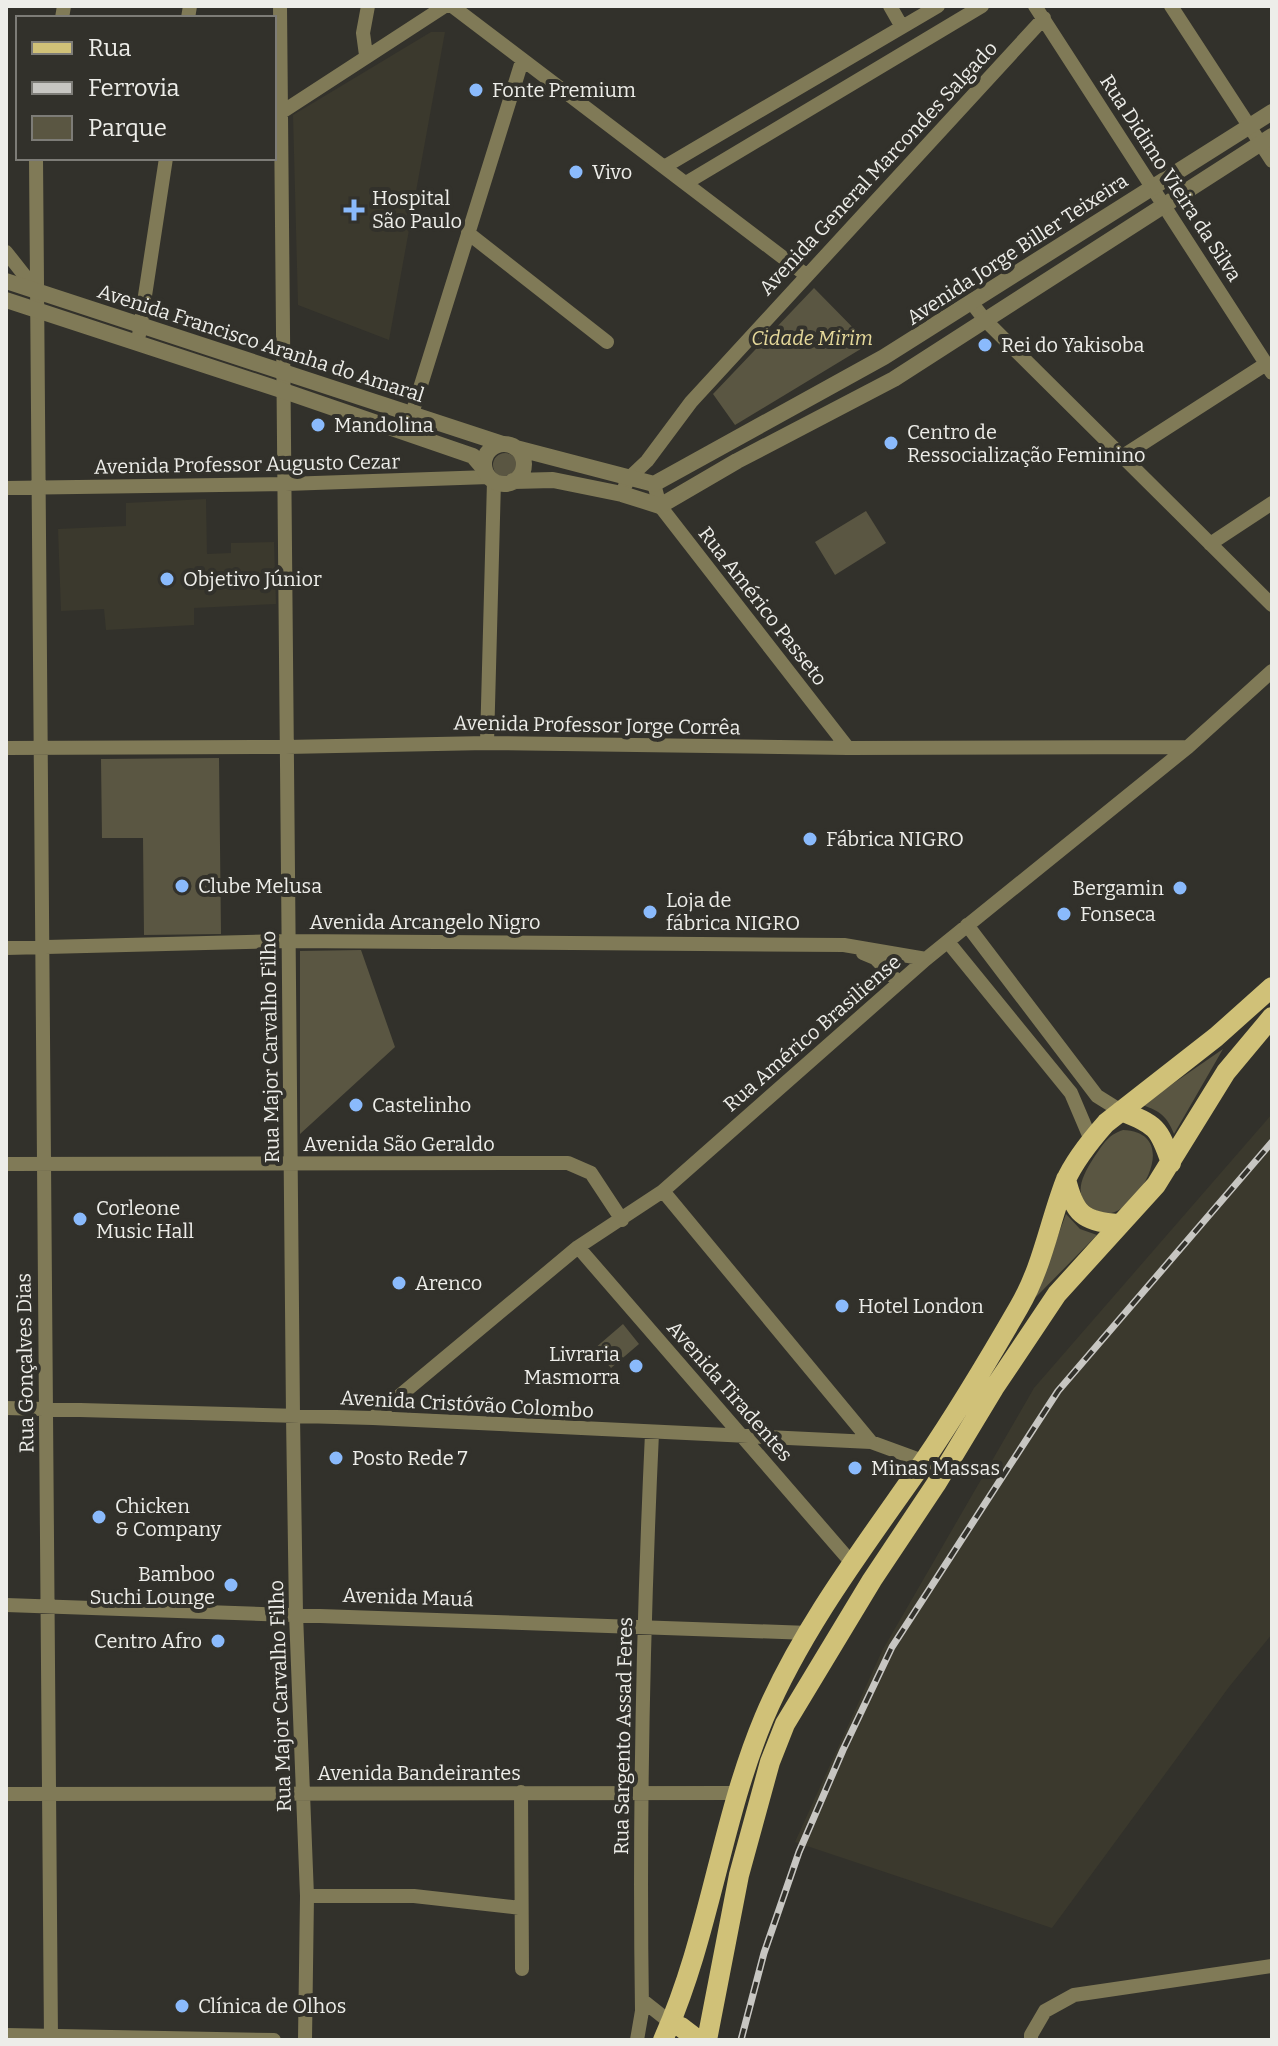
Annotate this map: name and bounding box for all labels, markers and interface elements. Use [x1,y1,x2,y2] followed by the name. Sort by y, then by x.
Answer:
[16,16,276,160] legend
[88,34,131,62] text: Rua
[754,36,1002,300] street label: Avenida General Marcondes Salgado
[1095,70,1247,286] street label: Rua Didimo Vieira da Silva
[88,74,180,102] text: Ferrovia
[492,78,636,102] place label: Fonte Premium
[467,81,485,99] marker: Fonte Premium
[88,114,167,142] text: Parque
[592,160,632,184] place label: Vivo
[567,163,585,181] marker: Vivo
[902,168,1132,330] street label: Avenida Jorge Biller Teixeira
[372,186,462,233] place label: Hospital São Paulo
[343,199,365,221] marker: Hospital São Paulo
[95,279,428,407] street label: Avenida Francisco Aranha do Amaral
[751,326,873,350] park label: Cidade Mirim
[1001,333,1145,357] place label: Rei do Yakisoba
[976,336,994,354] marker: Rei do Yakisoba
[334,413,434,437] place label: Mandolina
[309,416,327,434] marker: Mandolina
[907,420,1146,467] place label: Centro de Ressocialização Feminino
[882,434,900,452] marker: Centro de Ressocialização Feminino
[94,449,401,479] street label: Avenida Professor Augusto Cezar
[694,522,832,690] street label: Rua Américo Passeto
[183,567,322,592] place label: Objetivo Júnior
[158,570,176,588] marker: Objetivo Júnior
[453,710,741,740] street label: Avenida Professor Jorge Corrêa
[826,827,964,851] place label: Fábrica NIGRO
[801,830,819,848] marker: Fábrica NIGRO
[198,874,322,898] place label: Clube Melusa
[1072,876,1164,900] place label: Bergamin
[173,877,191,895] marker: Clube Melusa
[1171,879,1189,897] marker: Bergamin
[666,888,800,935] place label: Loja de fábrica NIGRO
[1080,902,1156,926] place label: Fonseca
[641,903,659,921] marker: Loja de fábrica NIGRO
[1055,905,1073,923] marker: Fonseca
[310,910,540,934] street label: Avenida Arcangelo Nigro
[256,931,285,1163] street label: Rua Major Carvalho Filho
[719,950,905,1116] street label: Rua Américo Brasiliense
[372,1093,471,1117] place label: Castelinho
[347,1096,365,1114] marker: Castelinho
[303,1132,495,1156] street label: Avenida São Geraldo
[96,1196,194,1243] place label: Corleone Music Hall
[71,1210,89,1228] marker: Corleone Music Hall
[415,1271,482,1295] place label: Arenco
[11,1273,39,1453] street label: Rua Gonçalves Dias
[390,1274,408,1292] marker: Arenco
[858,1294,984,1318] place label: Hotel London
[833,1297,851,1315] marker: Hotel London
[662,1316,798,1466] street label: Avenida Tiradentes
[524,1342,620,1389] place label: Livraria Masmorra
[627,1357,645,1375] marker: Livraria Masmorra
[340,1385,594,1423] street label: Avenida Cristóvão Colombo
[352,1446,468,1470] place label: Posto Rede 7
[327,1449,345,1467] marker: Posto Rede 7
[871,1456,1000,1480] place label: Minas Massas
[846,1459,864,1477] marker: Minas Massas
[115,1494,222,1541] place label: Chicken & Company
[90,1508,108,1526] marker: Chicken & Company
[89,1562,215,1609] place label: Bamboo Suchi Lounge
[222,1576,240,1594] marker: Bamboo Suchi Lounge
[264,1580,297,1812] street label: Rua Major Carvalho Filho
[342,1583,474,1611] street label: Avenida Mauá
[609,1617,637,1855] street label: Rua Sargento Assad Feres
[94,1629,202,1653] place label: Centro Afro
[209,1632,227,1650] marker: Centro Afro
[317,1761,521,1785] street label: Avenida Bandeirantes
[198,1994,346,2018] place label: Clínica de Olhos
[173,1997,191,2015] marker: Clínica de Olhos

